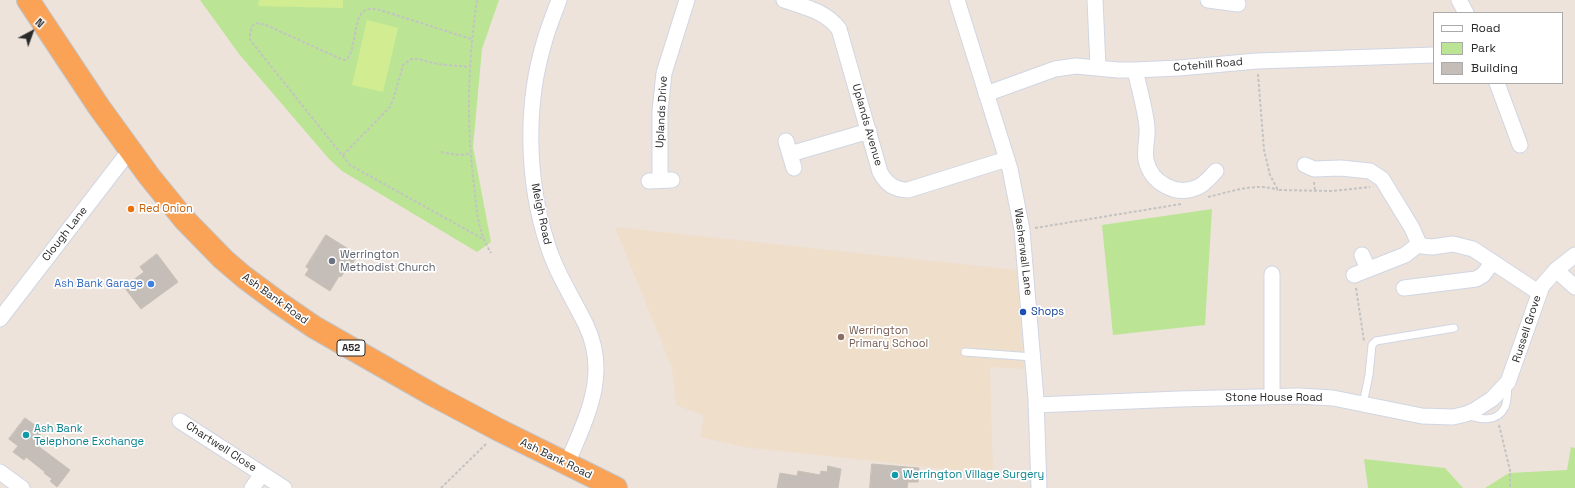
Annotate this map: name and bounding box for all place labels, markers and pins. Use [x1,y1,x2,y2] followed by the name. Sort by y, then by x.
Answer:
[139,202,193,216] place label: Red Onion
[126,204,136,214] marker: Red Onion
[340,248,435,274] place label: Werrington Methodist Church
[327,256,337,266] marker: Werrington Methodist Church
[54,277,143,291] place label: Ash Bank Garage
[146,279,156,289] marker: Ash Bank Garage
[1031,305,1064,319] place label: Shops
[1018,307,1028,317] marker: Shops
[849,324,928,350] place label: Werrington Primary School
[836,332,846,342] marker: Werrington Primary School
[34,422,144,448] place label: Ash Bank Telephone Exchange
[21,430,31,440] marker: Ash Bank Telephone Exchange
[903,468,1044,482] place label: Werrington Village Surgery
[890,470,900,480] marker: Werrington Village Surgery

